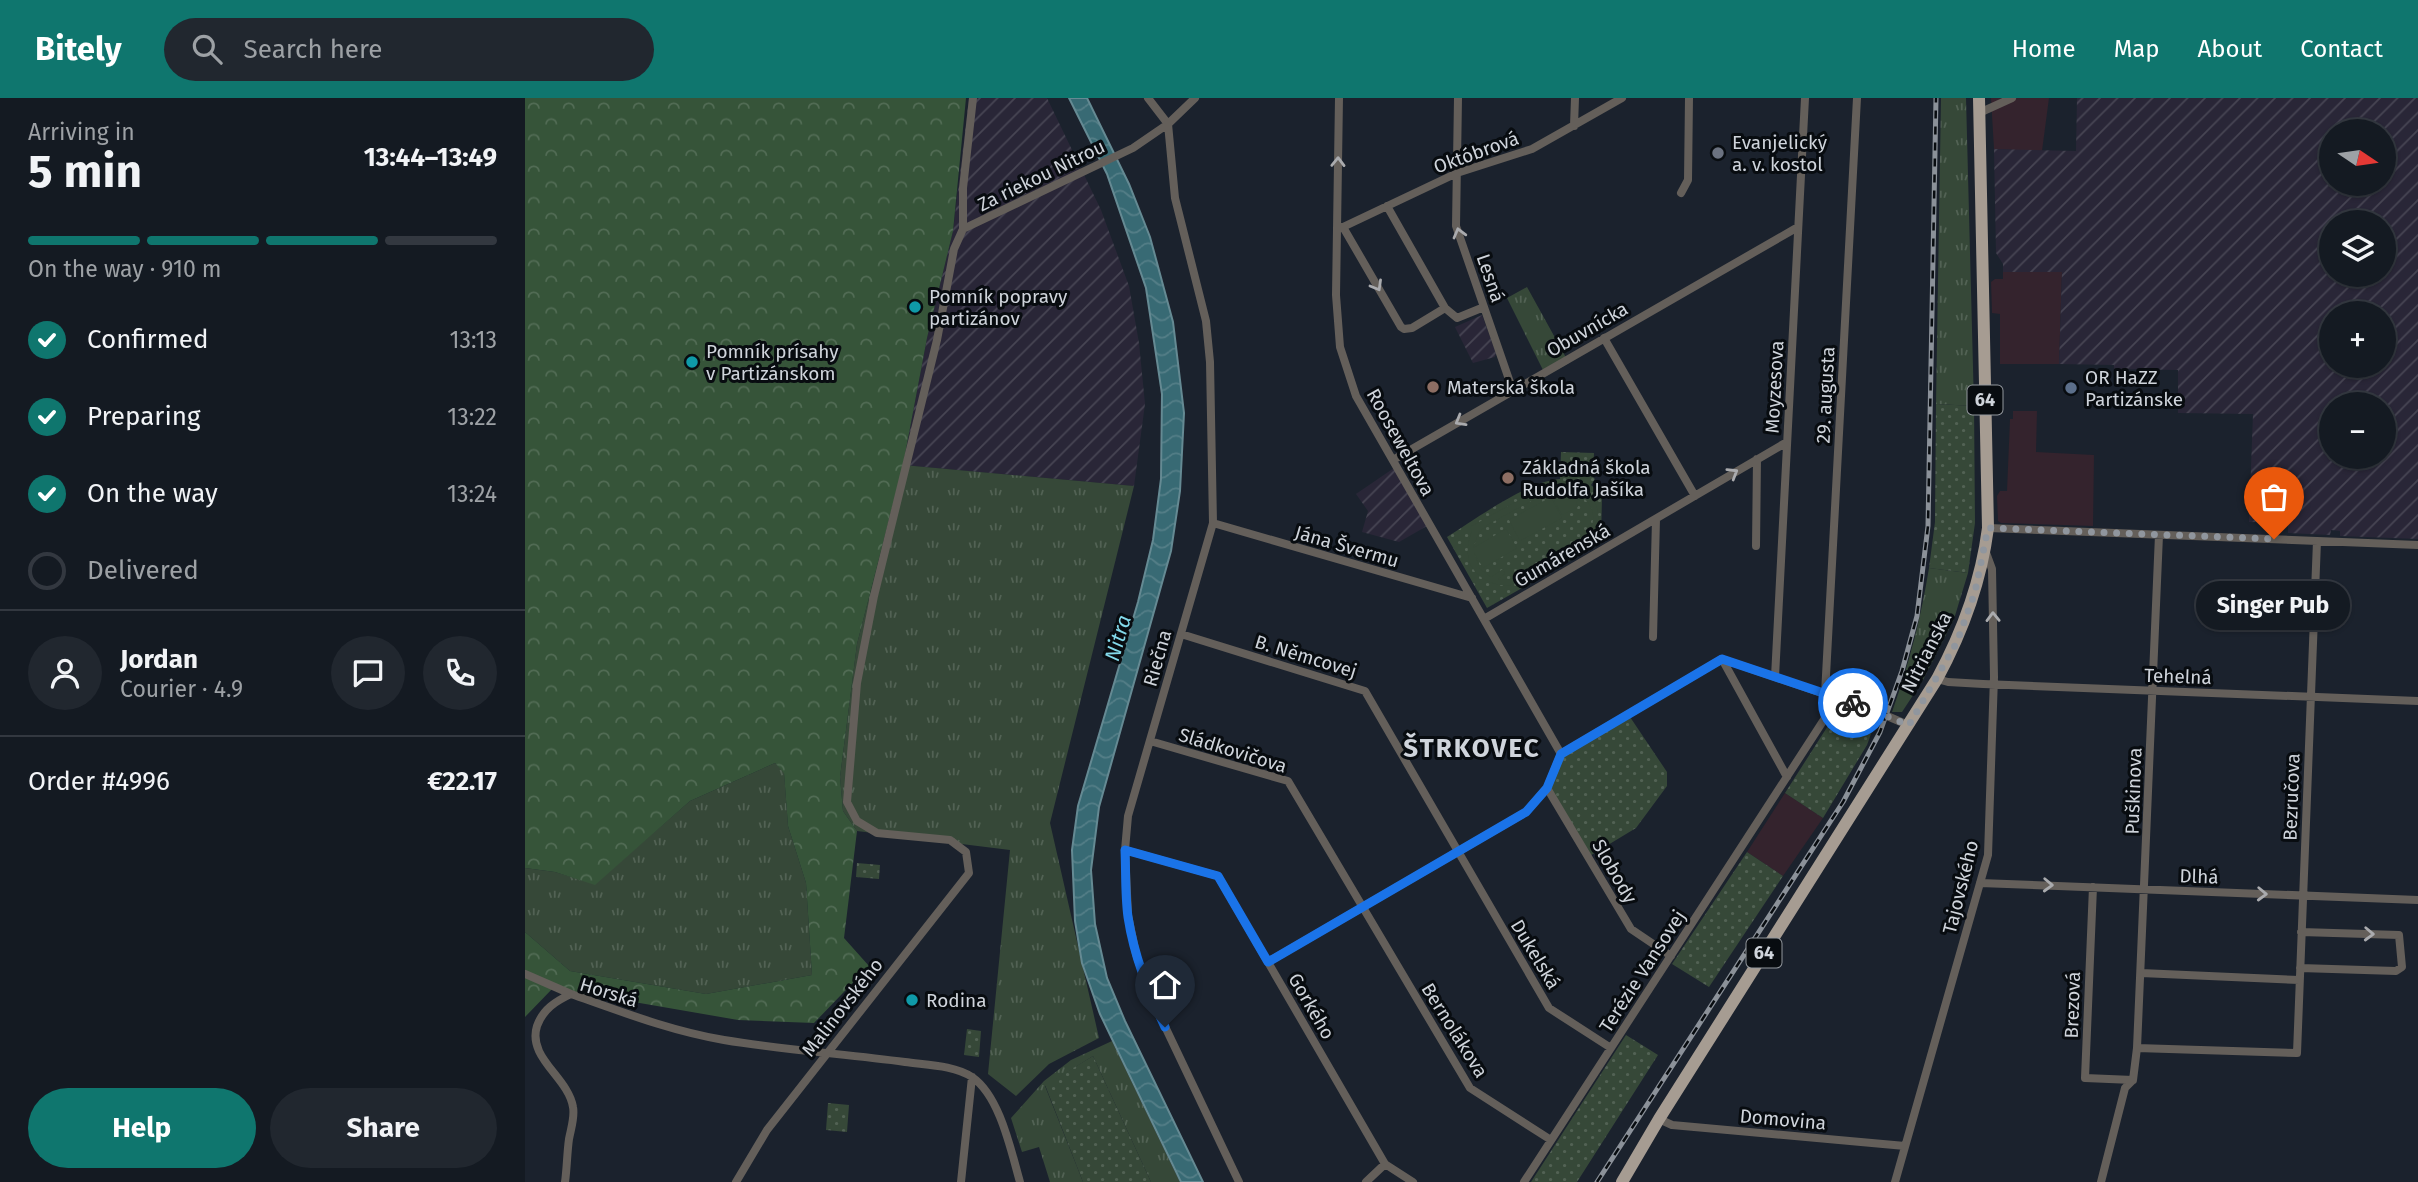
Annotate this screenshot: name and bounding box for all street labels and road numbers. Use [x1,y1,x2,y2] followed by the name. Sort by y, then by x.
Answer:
[1430,126,1522,178] street label: Októbrová
[974,135,1109,216] street label: Za riekou Nitrou
[1472,251,1509,305] street label: Lesná
[1542,297,1632,362] street label: Obuvnícka
[1761,340,1788,434] street label: Moyzesova
[1811,346,1840,444] street label: 29. augusta
[1362,385,1440,500] street label: Rooseweltova
[1967,386,2003,414] road number: 64
[1510,519,1614,592] street label: Gumárenská
[1292,521,1402,572] street label: Jána Švermu
[1896,608,1957,697] street label: Nitrianska
[1138,627,1176,689] street label: Riečna
[1252,630,1360,683] street label: B. Němcovej
[2144,664,2212,689] street label: Tehelná
[1176,723,1290,778] street label: Sládkovičova
[2120,747,2147,835] street label: Puškinova
[2278,753,2305,841] street label: Bezručova
[1587,835,1642,908] street label: Slobody
[1938,838,1983,936] street label: Tajovského
[2179,864,2219,889] street label: Dlhá
[1594,906,1691,1037] street label: Terézie Vansovej
[1506,915,1565,993] street label: Dukelská
[1747,938,1781,968] road number: 64
[797,954,888,1061] street label: Malinovského
[1283,969,1340,1043] street label: Gorkého
[2060,971,2085,1039] street label: Brezová
[577,973,641,1012] street label: Horská
[1416,979,1493,1082] street label: Bernolákova
[1739,1104,1827,1135] street label: Domovina

